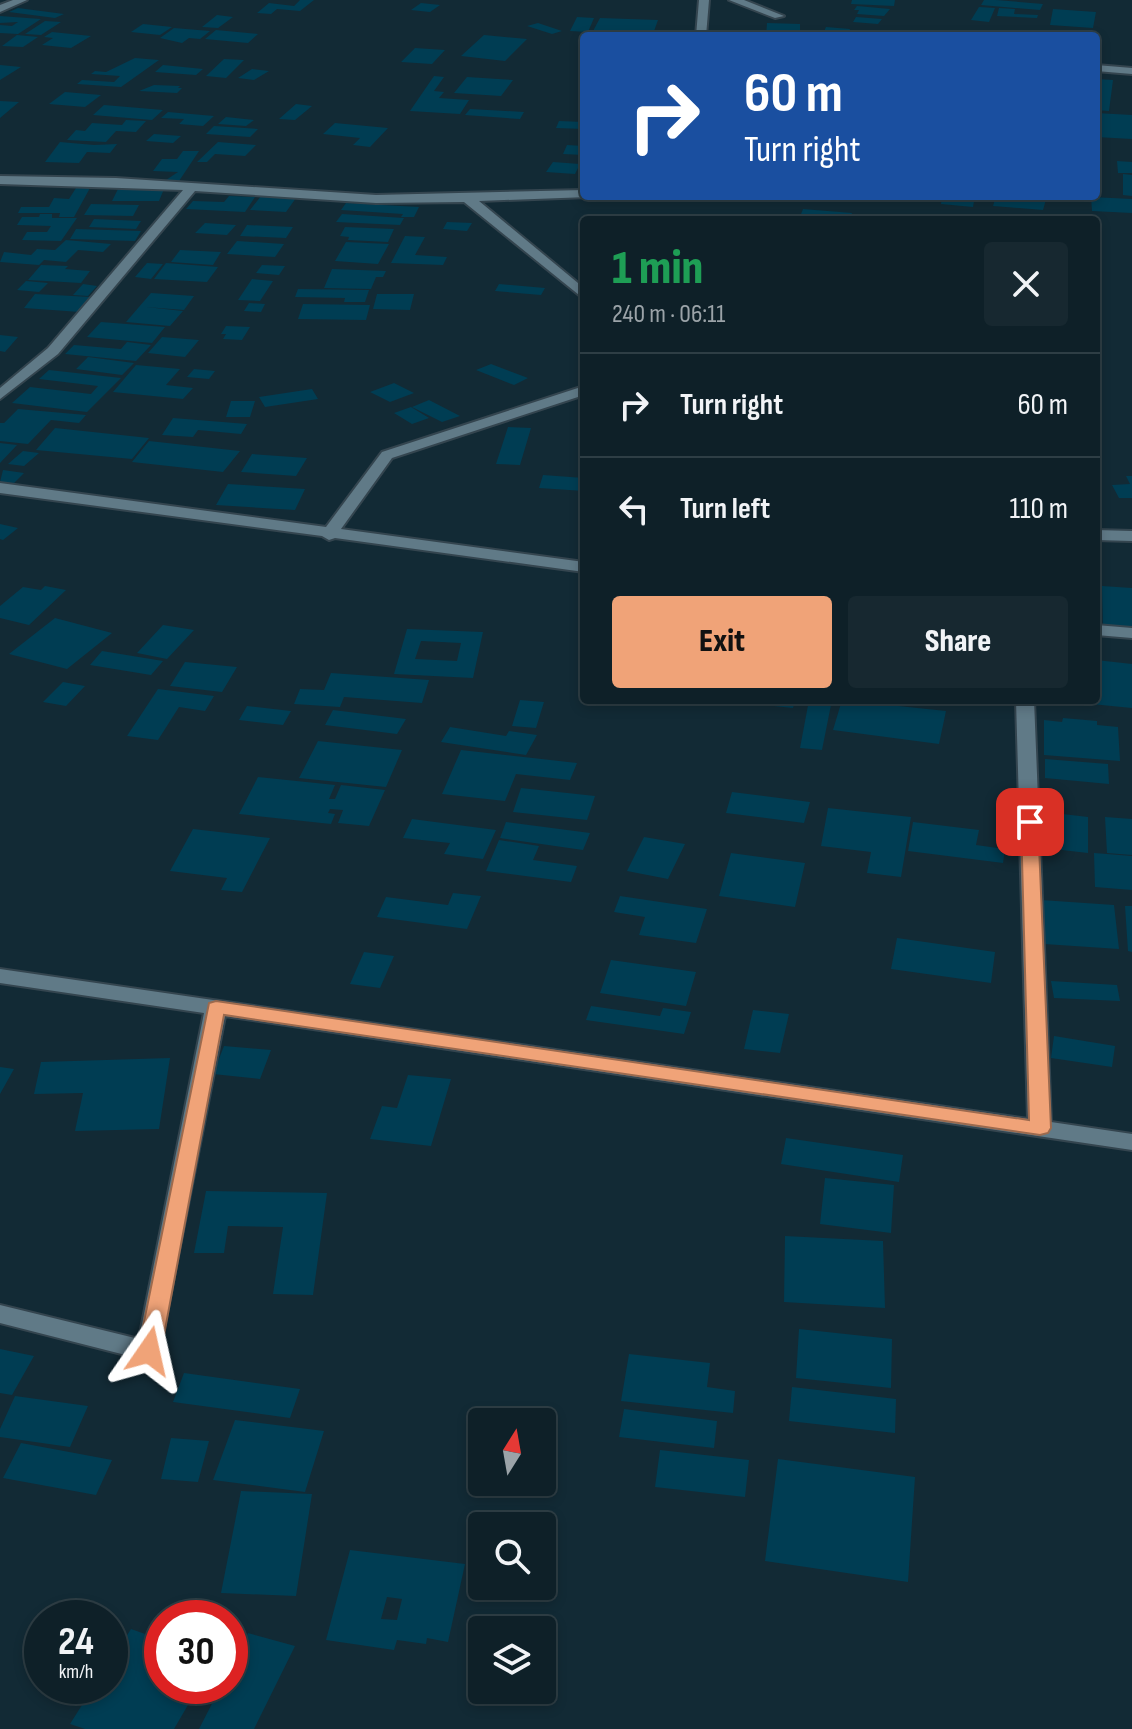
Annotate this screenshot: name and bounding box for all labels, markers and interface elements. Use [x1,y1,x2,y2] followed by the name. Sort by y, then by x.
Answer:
[744,61,843,128] text: 60 m
[612,64,716,168] icon: right
[744,129,861,172] text: Turn right
[612,240,703,297] text: 1 min
[984,242,1068,326] button: close
[612,299,725,330] text: 240 m · 06:11
[612,383,656,427] icon: right
[680,387,783,423] text: Turn right
[1017,387,1068,423] text: 60 m
[612,487,656,531] icon: left
[680,491,770,527] text: Turn left
[1010,491,1068,527] text: 110 m
[612,596,832,688] button: Exit
[848,596,1068,688] button: Share
[996,788,1064,856] pin
[1008,800,1052,844] icon: arrive
[107,1309,191,1393] position arrow
[468,1408,556,1496] north arrow
[468,1408,556,1704] map controls
[468,1512,556,1600] button: search
[144,1600,248,1704] speed limit sign: 30
[468,1616,556,1704] button: layers
[58,1618,94,1666] text: 24
[59,1660,93,1684] text: km/h

